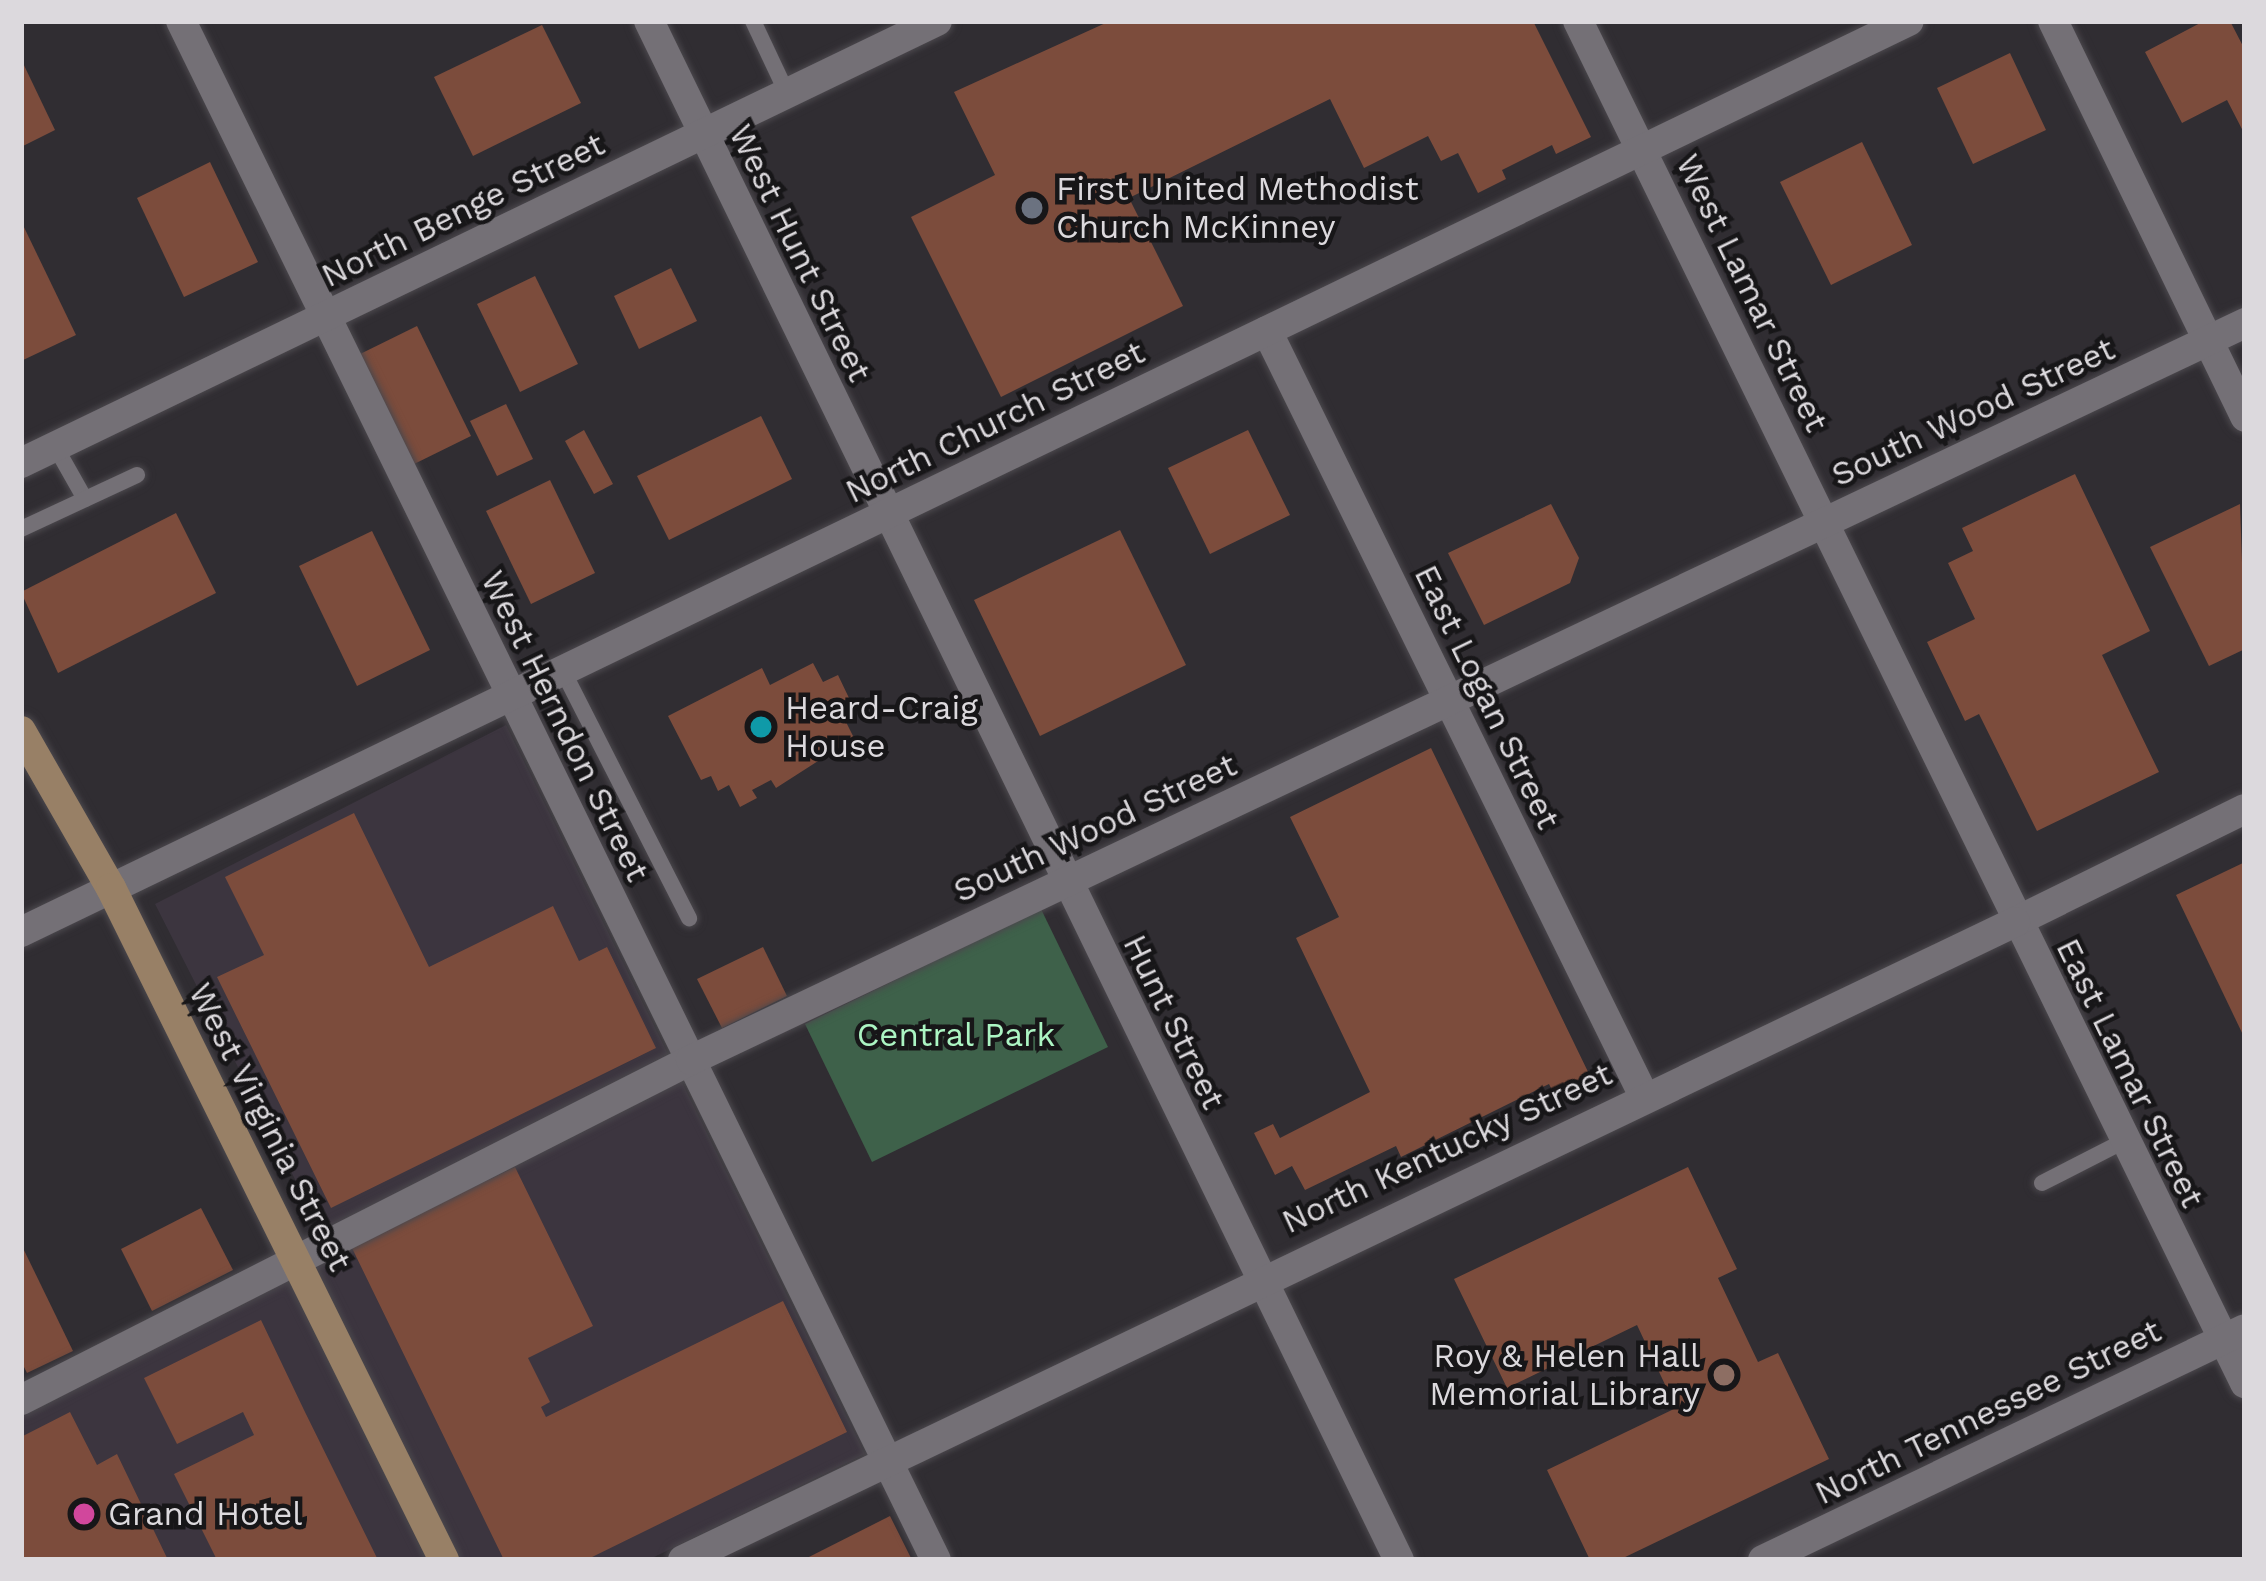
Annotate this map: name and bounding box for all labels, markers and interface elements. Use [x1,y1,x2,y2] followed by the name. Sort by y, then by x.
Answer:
[721,118,879,388] street label: West Hunt Street
[315,124,611,296] street label: North Benge Street
[1667,147,1837,439] street label: West Lamar Street
[1056,169,1419,247] place label: First United Methodist Church McKinney
[1019,195,1045,221] marker: First United Methodist Church McKinney
[1825,329,2121,495] street label: South Wood Street
[839,332,1151,512] street label: North Church Street
[1406,559,1568,835] street label: East Logan Street
[473,564,657,888] street label: West Herndon Street
[785,688,978,766] place label: Heard-Craig House
[748,714,774,740] marker: Heard-Craig House
[947,745,1243,911] street label: South Wood Street
[1115,928,1233,1116] street label: Hunt Street
[2048,932,2212,1214] street label: East Lamar Street
[180,976,360,1278] street label: West Virginia Street
[856,1015,1056,1055] park label: Central Park
[1275,1054,1619,1242] street label: North Kentucky Street
[1808,1311,2168,1513] street label: North Tennessee Street
[1428,1336,1700,1414] place label: Roy & Helen Hall Memorial Library
[1711,1362,1737,1388] marker: Roy & Helen Hall Memorial Library
[108,1494,302,1534] place label: Grand Hotel
[71,1501,97,1527] marker: Grand Hotel

